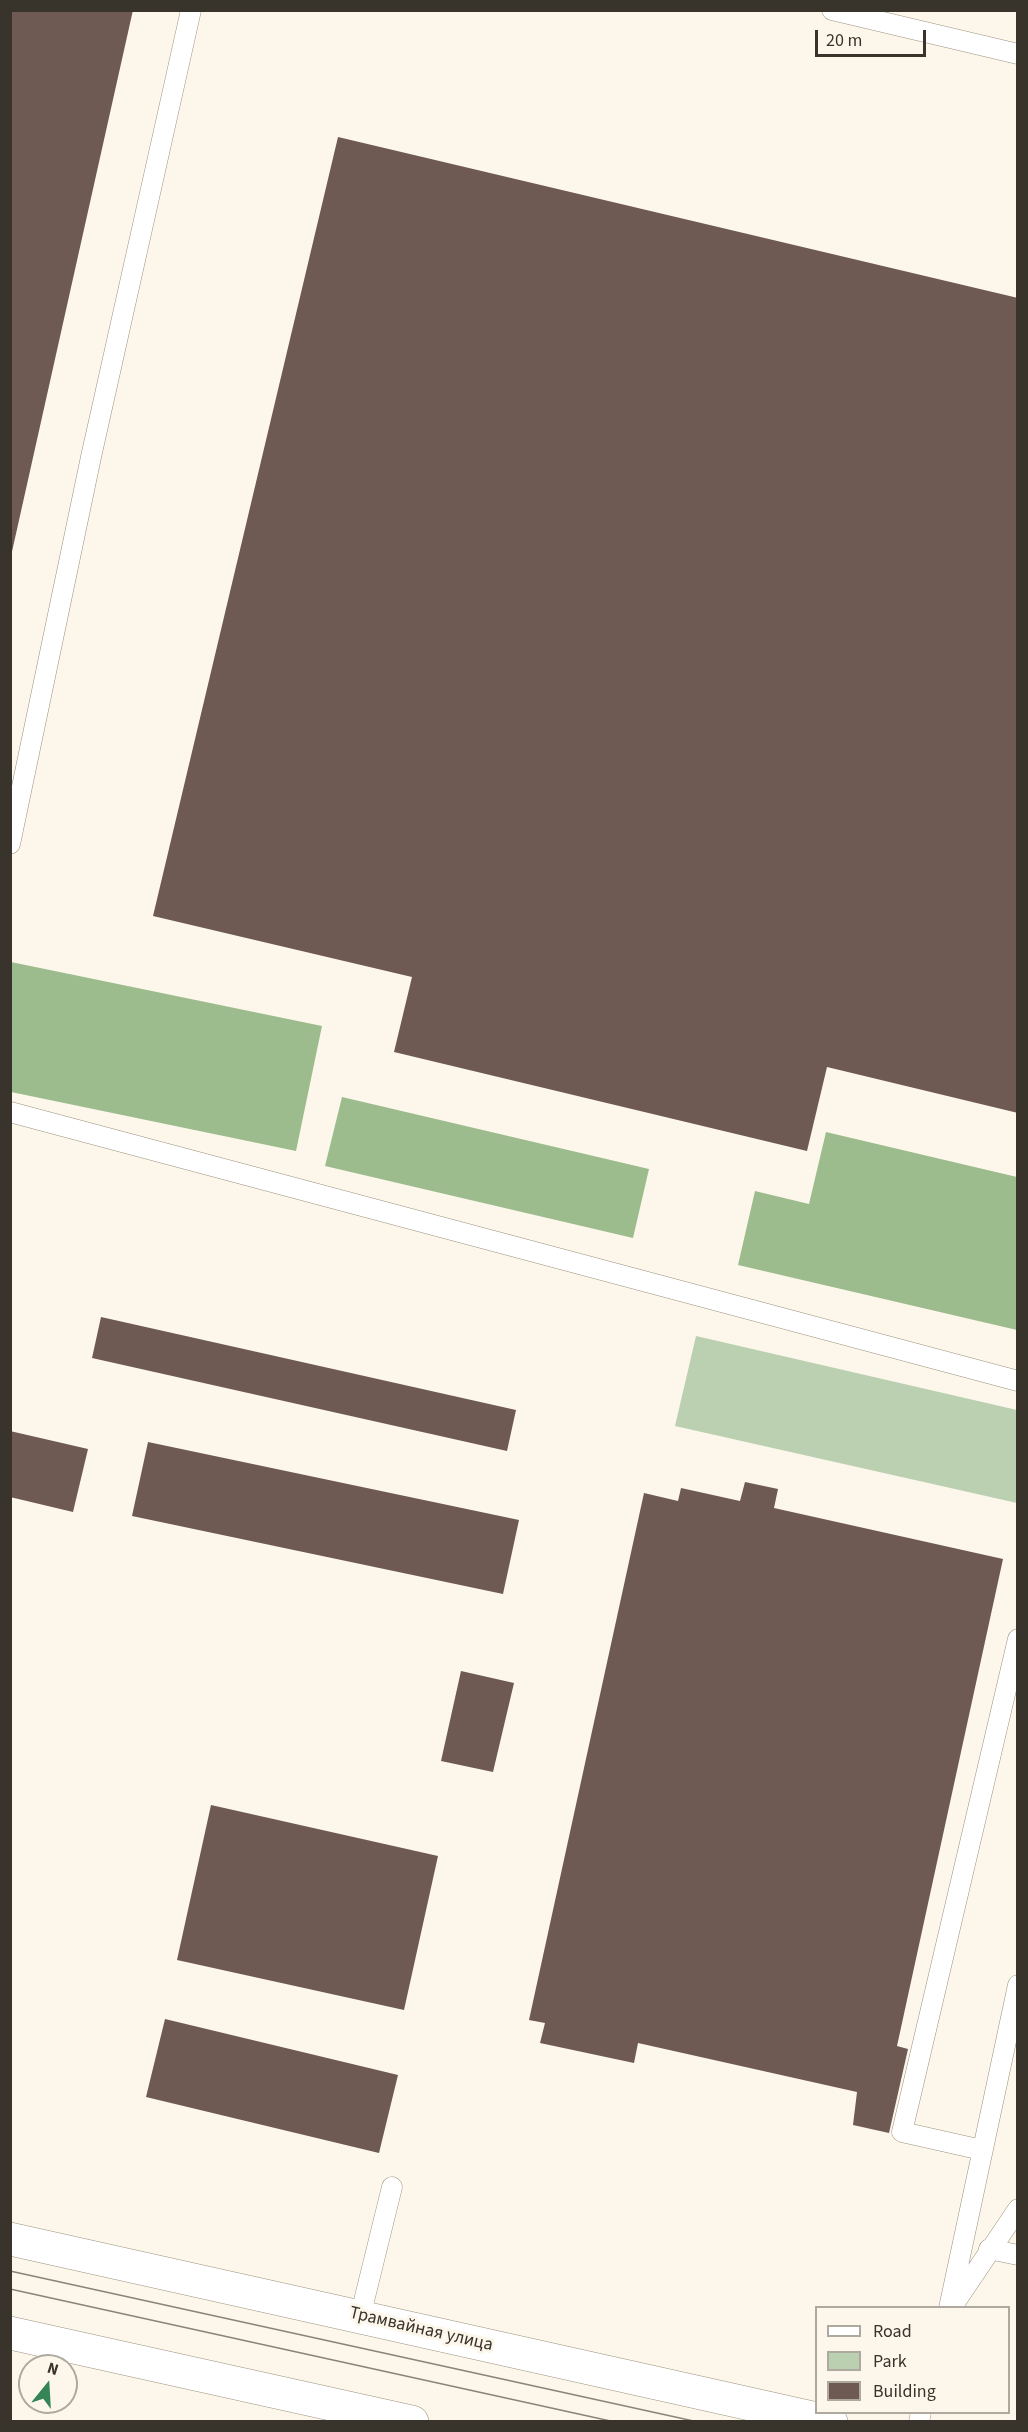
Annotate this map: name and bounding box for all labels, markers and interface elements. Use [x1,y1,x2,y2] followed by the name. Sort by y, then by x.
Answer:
[818,18,929,56] scale bar
[826,28,862,53] text: 20 m
[347,2303,495,2357] street label: Трамвайная улица
[815,2306,1010,2414] legend
[873,2319,912,2344] text: Road
[873,2349,907,2374] text: Park
[18,2354,78,2414] north arrow
[44,2357,61,2381] text: N
[873,2379,936,2404] text: Building

